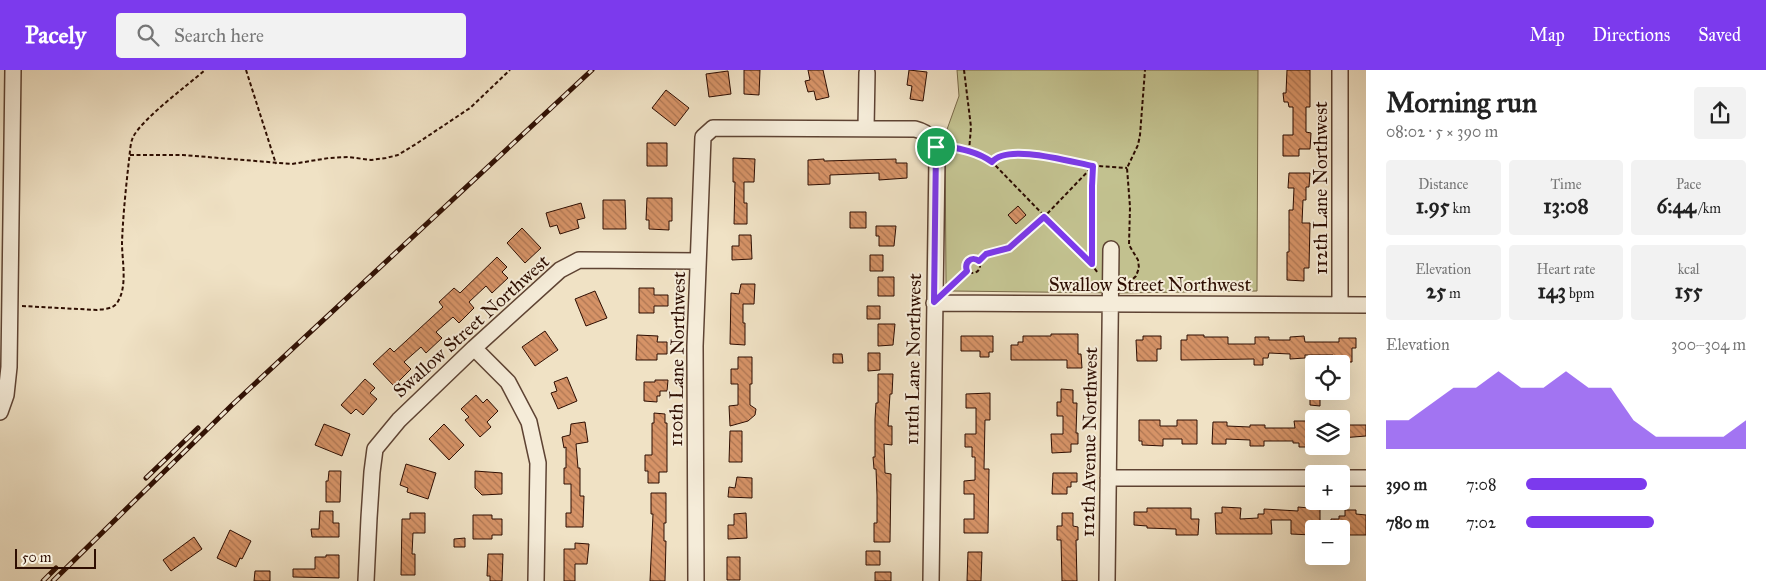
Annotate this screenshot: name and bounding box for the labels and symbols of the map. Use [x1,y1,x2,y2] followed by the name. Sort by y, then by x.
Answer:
[1309,101,1332,275] street label: 112th Lane Northwest
[915,126,957,168] pin
[388,250,554,402] street label: Swallow Street Northwest
[664,271,690,447] street label: 110th Lane Northwest
[900,273,926,445] street label: 111th Lane Northwest
[1049,273,1251,296] street label: Swallow Street Northwest
[1076,346,1102,537] street label: 112th Avenue Northwest
[15,546,96,569] scale bar

